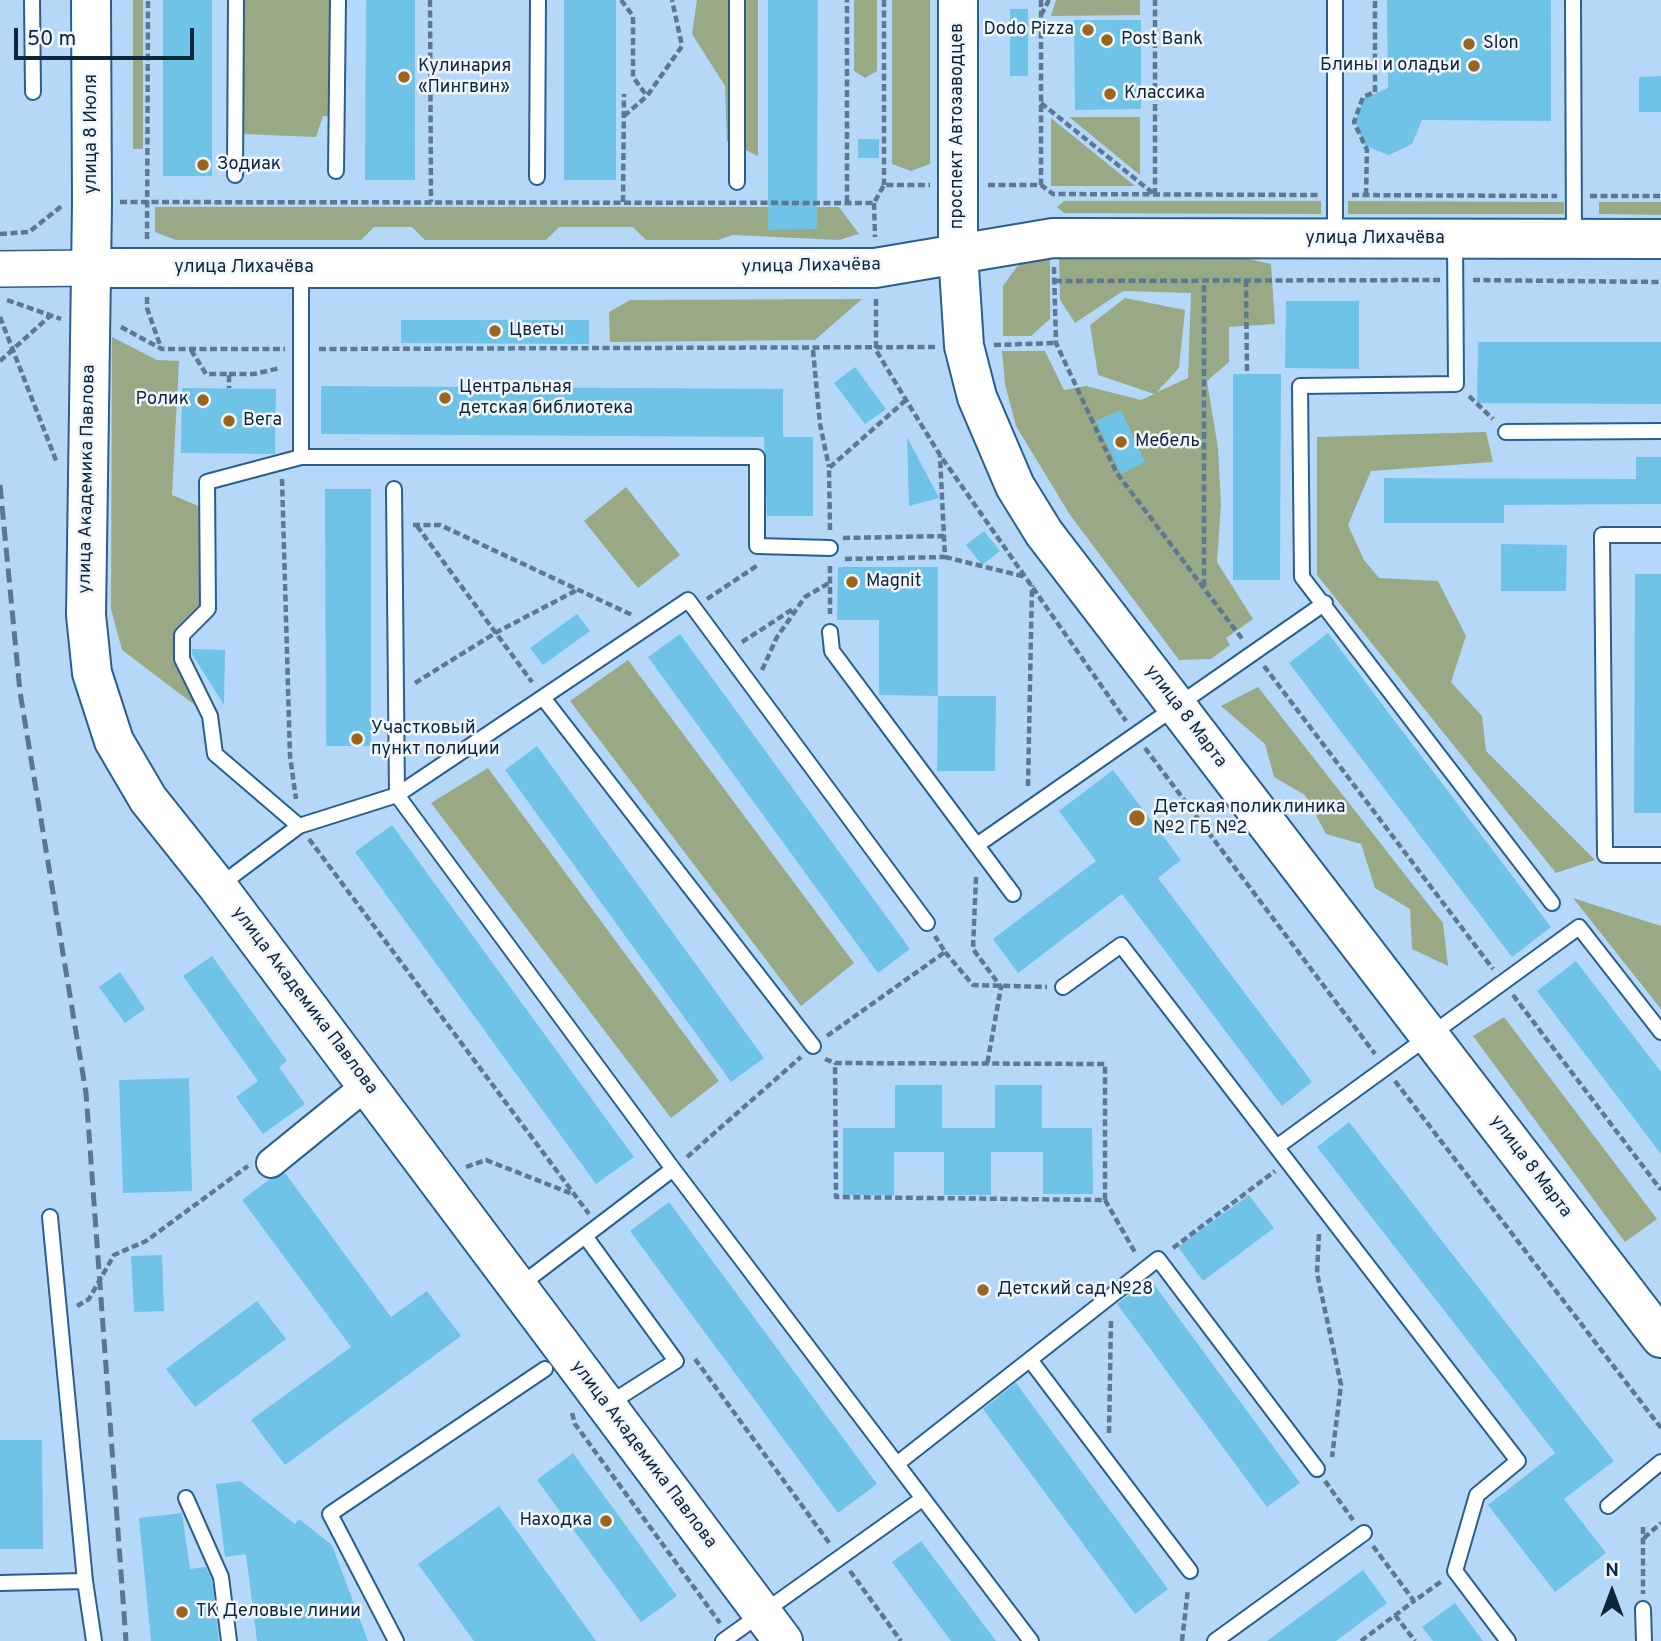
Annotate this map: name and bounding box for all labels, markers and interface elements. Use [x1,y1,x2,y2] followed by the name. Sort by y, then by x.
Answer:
[18,14,198,58] scale bar
[984,19,1074,41] place label: Dodo Pizza
[1080,22,1096,38] marker: Dodo Pizza
[947,23,969,229] street label: проспект Автозаводцев
[27,26,76,53] text: 50 m
[1121,29,1203,51] place label: Post Bank
[1099,32,1115,48] marker: Post Bank
[1483,33,1519,55] place label: Slon
[1461,36,1477,52] marker: Slon
[1320,55,1460,77] place label: Блины и оладьи
[418,56,511,98] place label: Кулинария «Пингвин»
[1466,58,1482,74] marker: Блины и оладьи
[396,69,412,85] marker: Кулинария «Пингвин»
[81,74,103,194] street label: улица 8 Июля
[1124,83,1205,105] place label: Классика
[1102,86,1118,102] marker: Классика
[217,154,281,176] place label: Зодиак
[195,157,211,173] marker: Зодиак
[1305,228,1445,250] street label: улица Лихачёва
[741,255,881,279] street label: улица Лихачёва
[174,257,314,279] street label: улица Лихачёва
[509,320,564,342] place label: Цветы
[487,323,503,339] marker: Цветы
[75,364,101,594] street label: улица Академика Павлова
[459,377,633,420] place label: Центральная детская библиотека
[135,389,189,411] place label: Ролик
[437,390,453,406] marker: Центральная детская библиотека
[195,392,211,408] marker: Ролик
[243,410,282,432] place label: Вега
[221,413,237,429] marker: Вега
[1135,431,1200,453] place label: Мебель
[1113,434,1129,450] marker: Мебель
[866,571,921,593] place label: Magnit
[844,574,860,590] marker: Magnit
[1139,661,1231,773] street label: улица 8 Марта
[371,718,499,760] place label: Участковый пункт полиции
[349,731,365,747] marker: Участковый пункт полиции
[1153,797,1346,840] place label: Детская поликлиника №2 ГБ №2
[1127,808,1147,828] marker: Детская поликлиника №2 ГБ №2
[226,903,382,1099] street label: улица Академика Павлова
[1484,1111,1576,1223] street label: улица 8 Марта
[997,1279,1153,1301] place label: Детский сад №28
[975,1282,991,1298] marker: Детский сад №28
[565,1357,721,1553] street label: улица Академика Павлова
[519,1510,592,1532] place label: Находка
[598,1513,614,1529] marker: Находка
[1577,1557,1647,1627] north arrow
[1605,1559,1619,1583] text: N
[196,1601,361,1623] place label: ТК Деловые линии
[174,1604,190,1620] marker: ТК Деловые линии

